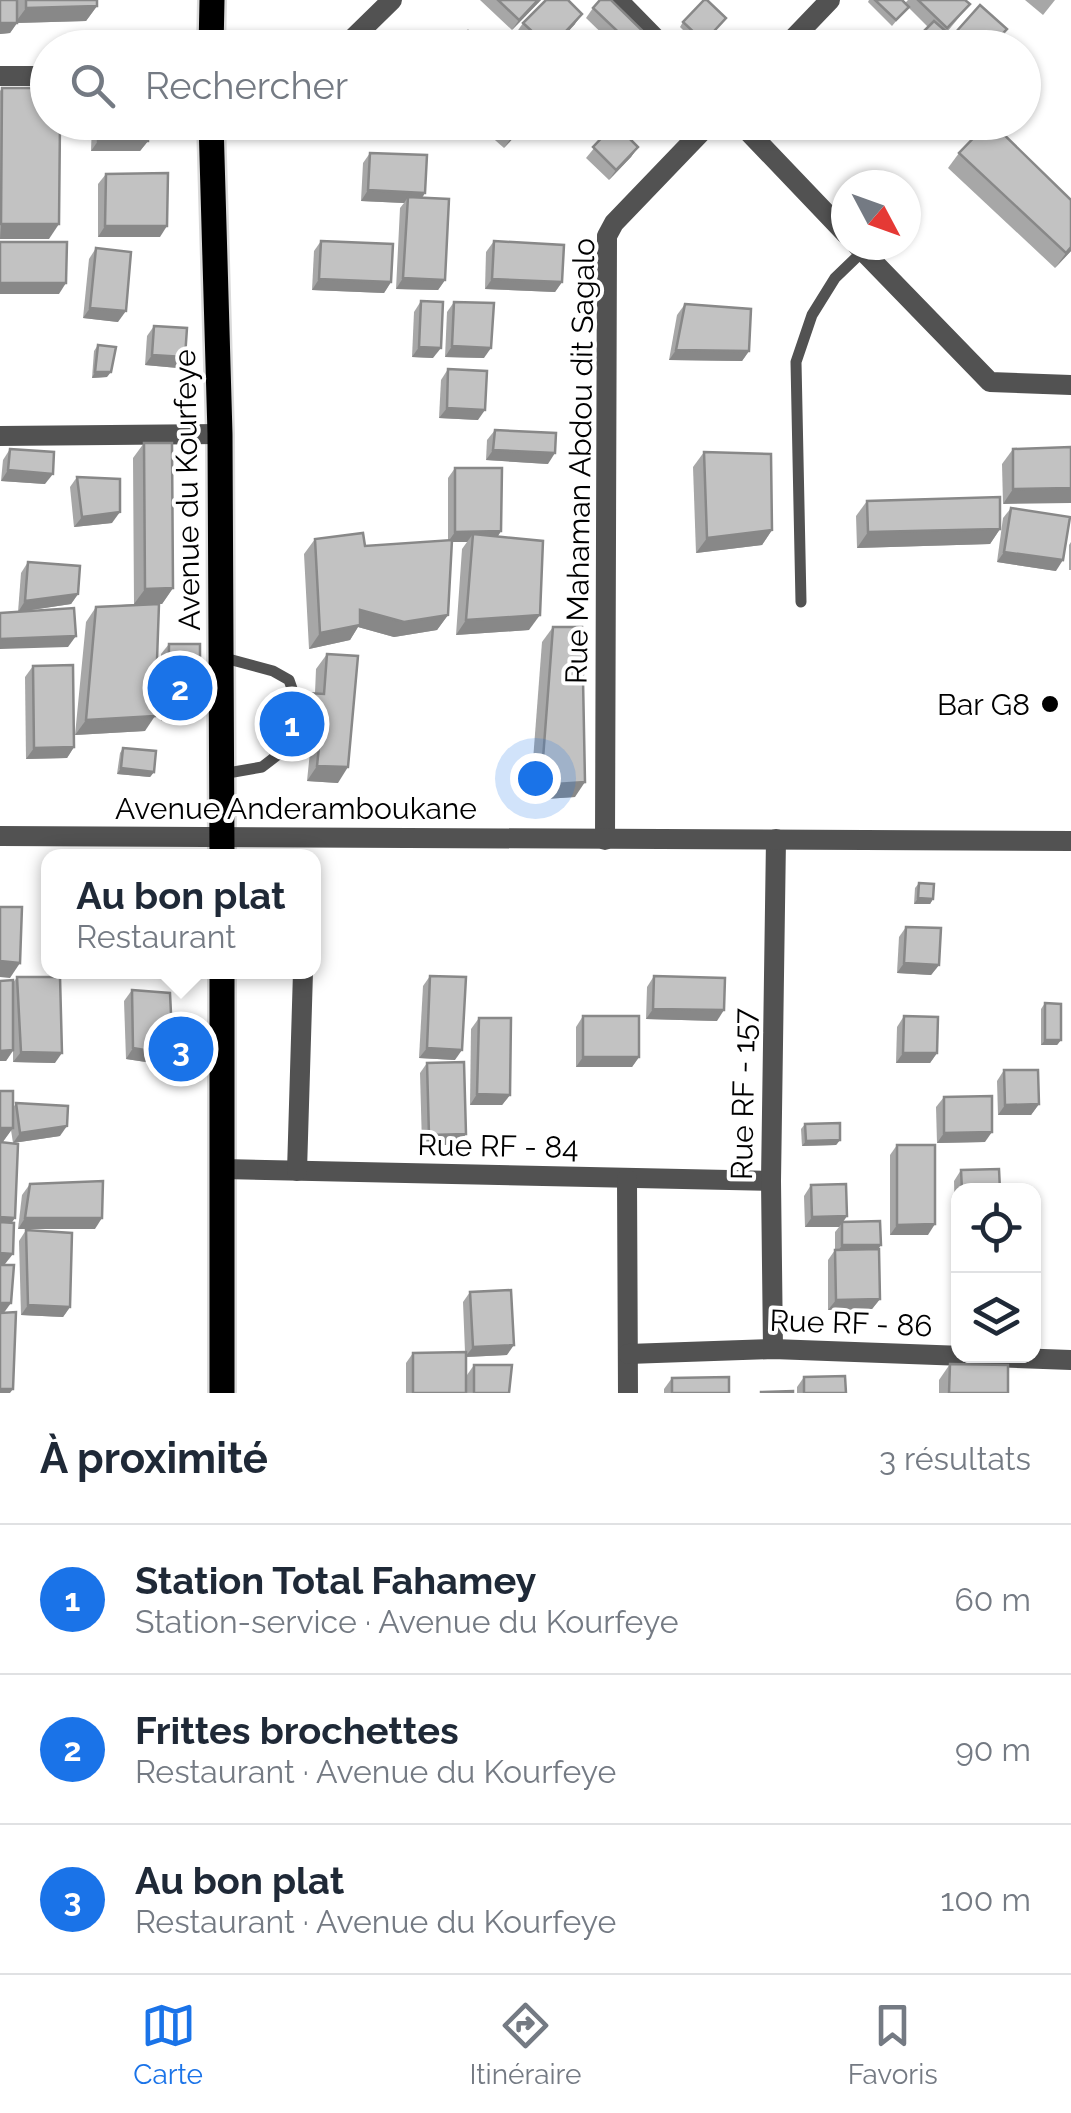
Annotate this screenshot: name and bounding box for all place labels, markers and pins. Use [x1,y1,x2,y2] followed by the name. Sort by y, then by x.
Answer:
[148,650,212,726] pin: 2
[260,686,324,762] pin: 1
[937,687,1030,722] place label: Bar G8
[1039,693,1061,715] marker: Bar G8
[148,1012,214,1086] pin: 3

